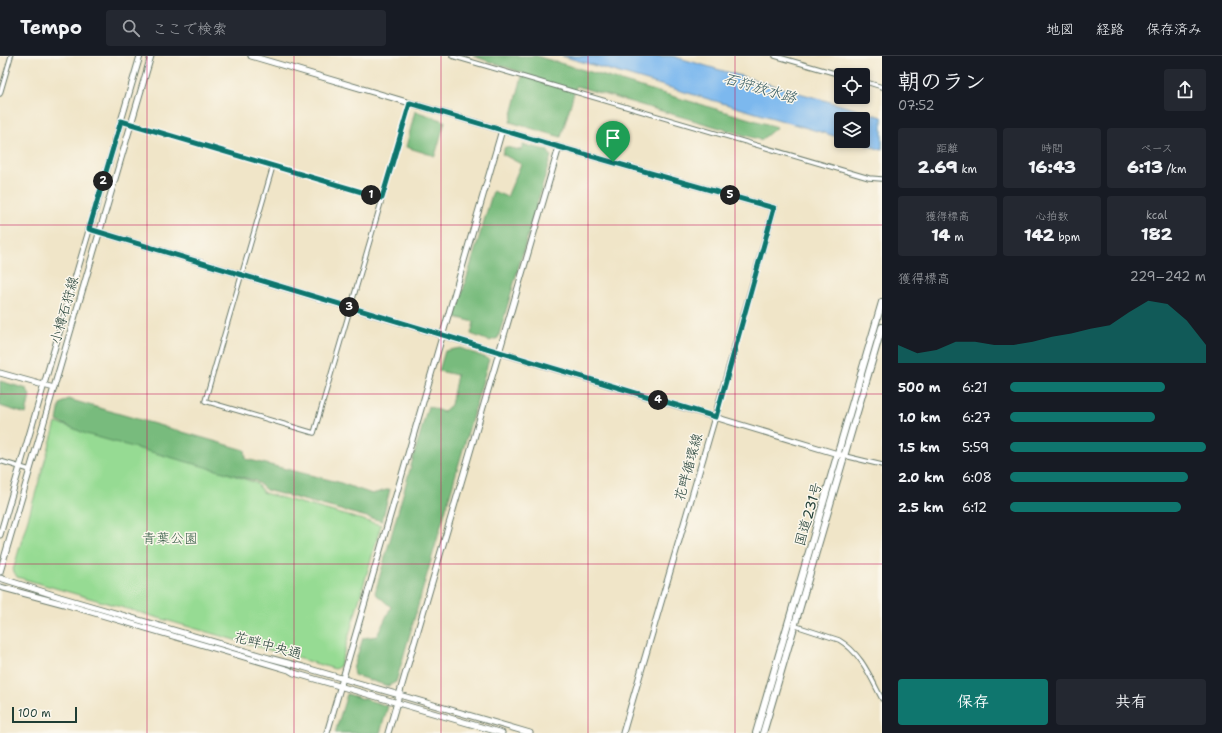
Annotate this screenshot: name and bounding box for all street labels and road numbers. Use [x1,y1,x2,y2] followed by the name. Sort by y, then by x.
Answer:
[46,274,82,346] street label: 小樽石狩線
[670,431,706,503] street label: 花畔循環線
[790,480,826,548] street label: 国道231号
[232,627,304,663] street label: 花畔中央通

